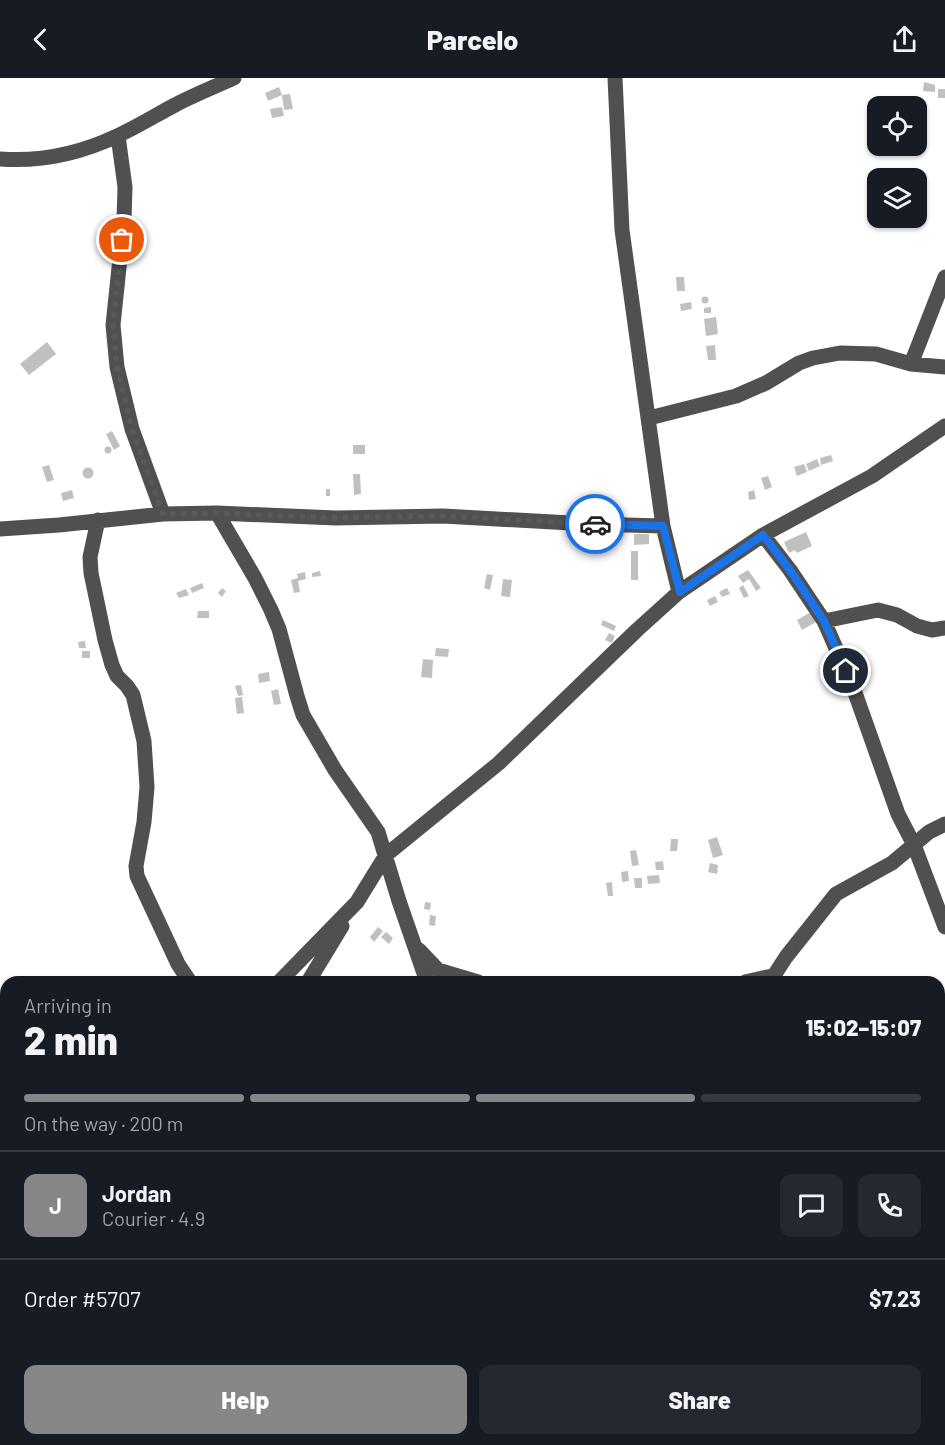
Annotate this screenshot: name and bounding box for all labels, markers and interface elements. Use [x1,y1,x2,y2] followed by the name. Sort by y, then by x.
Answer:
[24,23,57,56] icon: back
[427,23,518,55] text: Parcelo
[888,23,921,56] icon: share
[867,96,927,228] map controls
[867,96,927,156] button: locate
[867,168,927,228] button: layers
[96,214,147,265] pin
[105,223,138,256] icon: bag
[565,494,625,554] courier
[579,508,612,541] icon: car
[820,645,871,696] pin
[829,654,862,687] icon: home
[24,993,112,1017] text: Arriving in
[805,1014,921,1040] text: 15:02–15:07
[24,1016,118,1063] text: 2 min
[24,1111,183,1135] text: On the way · 200 m
[780,1174,843,1237] button: chat
[858,1174,921,1237] button: phone
[102,1180,171,1206] text: Jordan
[49,1192,62,1218] text: J
[102,1206,205,1230] text: Courier · 4.9
[24,1285,141,1311] text: Order #5707
[869,1285,921,1311] text: $7.23
[24,1365,467,1434] button: Help
[479,1365,921,1434] button: Share

